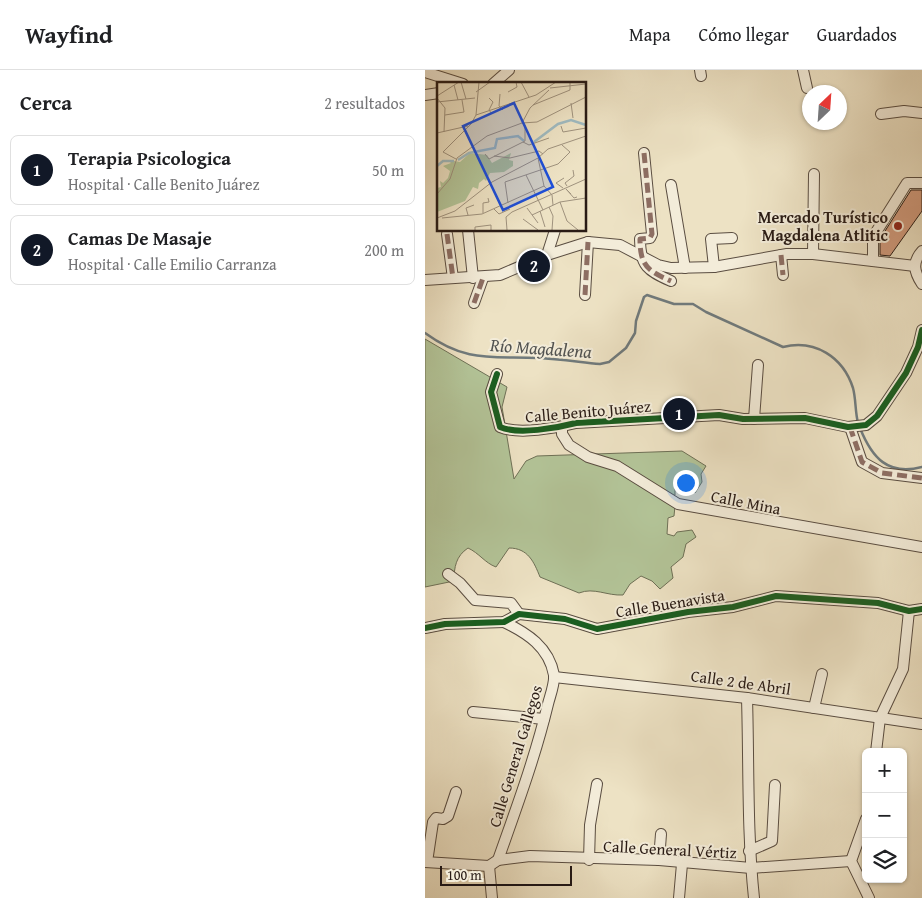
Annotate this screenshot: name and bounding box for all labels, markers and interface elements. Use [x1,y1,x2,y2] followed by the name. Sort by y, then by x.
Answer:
[25,17,113,52] text: Wayfind
[629,21,671,48] text: Mapa
[699,21,789,48] text: Cómo llegar
[817,21,897,48] text: Guardados
[437,82,586,231] inset map
[802,85,847,130] north arrow
[20,87,72,118] text: Cerca
[324,91,405,115] text: 2 resultados
[68,144,231,172] text: Terapia Psicologica
[33,158,41,182] text: 1
[372,158,404,182] text: 50 m
[68,172,259,196] text: Hospital · Calle Benito Juárez
[758,205,889,247] place label: Mercado Turístico Magdalena Atlitic
[892,220,904,232] marker: Mercado Turístico Magdalena Atlitic
[68,224,212,252] text: Camas De Masaje
[33,238,41,262] text: 2
[364,238,404,262] text: 200 m
[518,247,550,285] pin: 2
[68,252,277,276] text: Hospital · Calle Emilio Carranza
[488,331,593,365] water label: Río Magdalena
[524,394,652,428] street label: Calle Benito Juárez
[663,395,695,433] pin: 1
[673,470,699,496] your location
[709,484,783,521] street label: Calle Mina
[614,582,727,623] street label: Calle Buenavista
[689,663,793,701] street label: Calle 2 de Abril
[482,682,548,830] street label: Calle General Gallegos
[862,748,907,883] map controls
[862,748,907,793] button: +
[862,793,907,838] button: −
[603,834,737,864] street label: Calle General Vértiz
[862,838,907,883] button: layers
[440,863,573,886] scale bar
[447,865,482,885] text: 100 m

